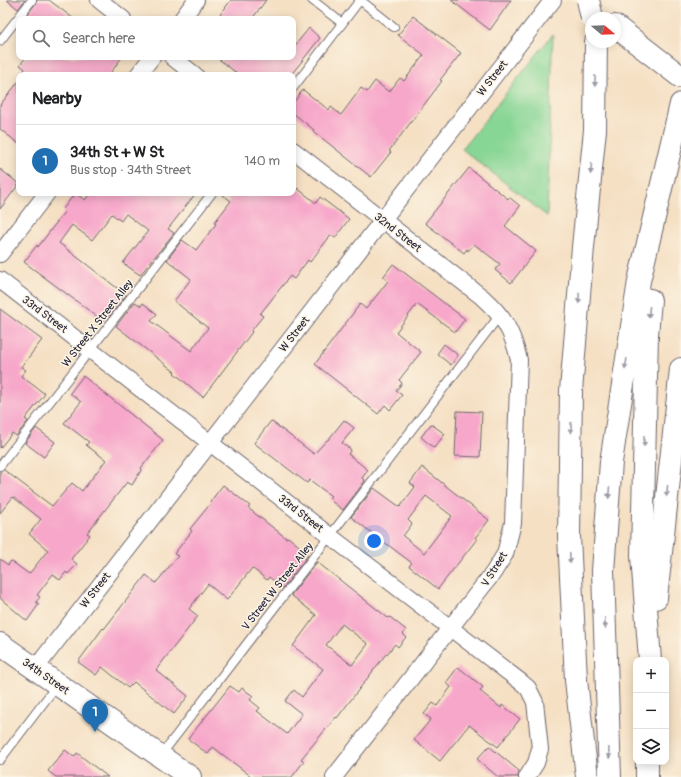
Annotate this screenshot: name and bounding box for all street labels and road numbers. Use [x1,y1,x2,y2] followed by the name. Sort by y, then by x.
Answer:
[474,57,511,99] street label: W Street
[372,210,424,255] street label: 32nd Street
[59,277,136,370] street label: W Street X Street Alley
[19,293,70,336] street label: 33rd Street
[276,313,313,355] street label: W Street
[276,492,326,535] street label: 33rd Street
[239,540,316,633] street label: V Street W Street Alley
[479,549,511,589] street label: V Street
[77,569,114,611] street label: W Street
[20,655,72,698] street label: 34th Street

